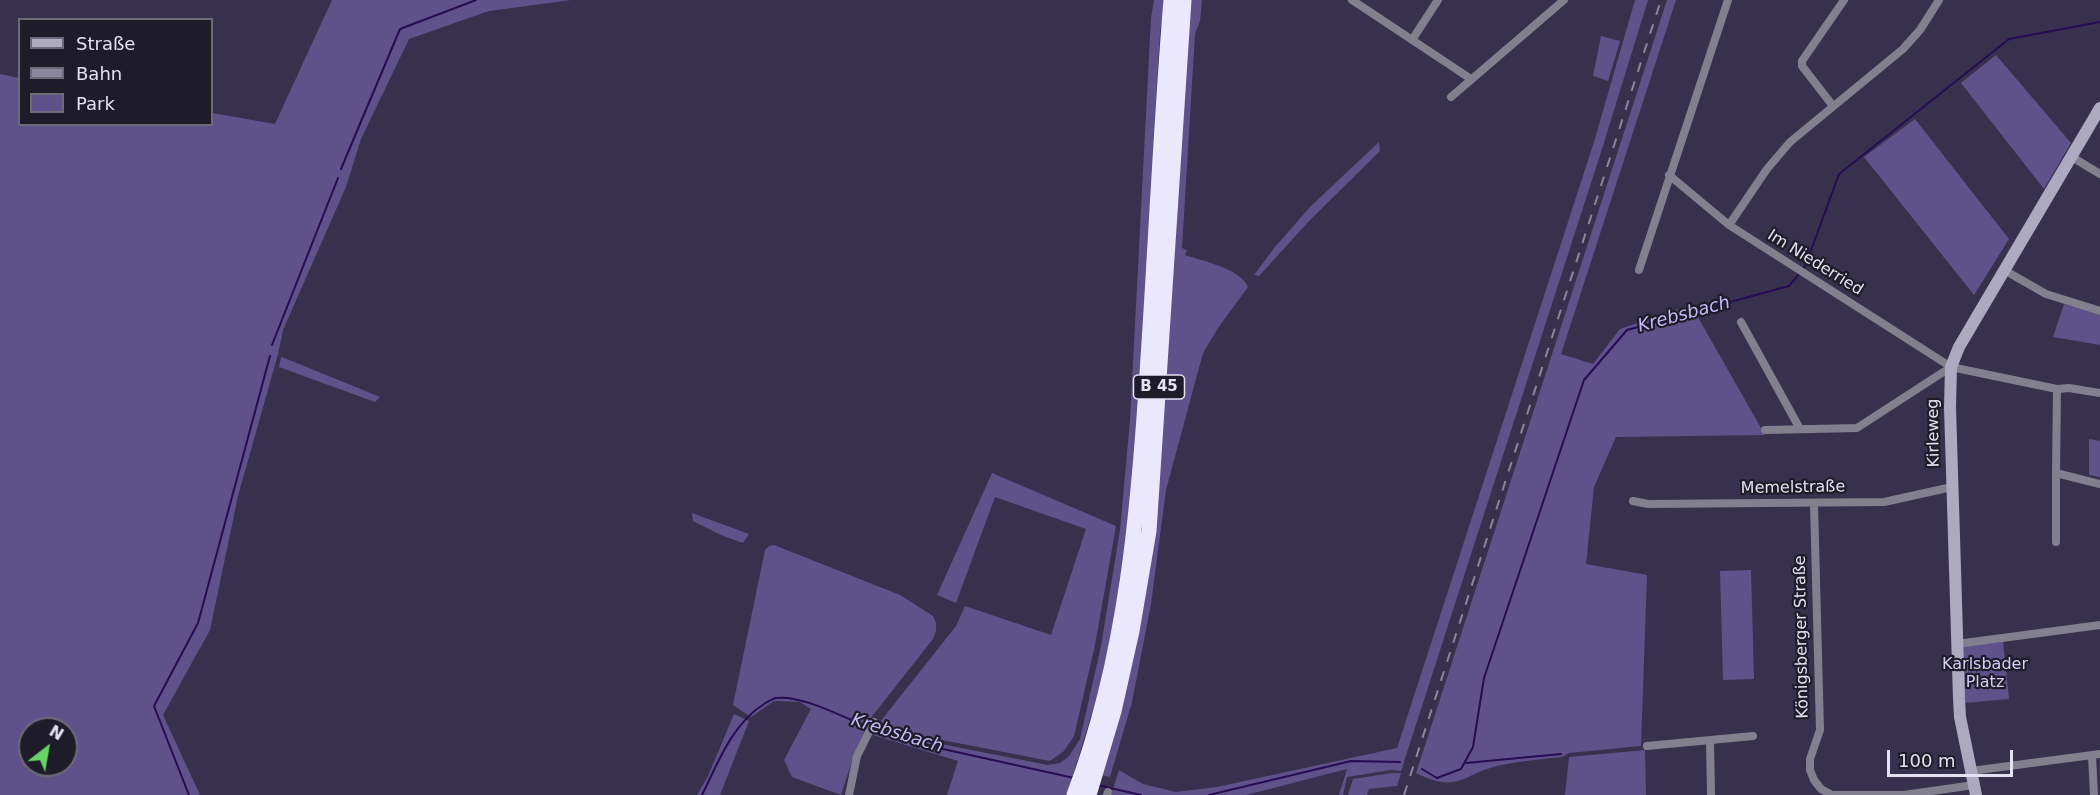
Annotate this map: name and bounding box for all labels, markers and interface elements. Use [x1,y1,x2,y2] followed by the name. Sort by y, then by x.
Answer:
[18,18,213,126] legend
[76,33,135,54] text: Straße
[76,63,122,84] text: Bahn
[76,93,115,114] text: Park
[1764,226,1866,300] street label: Im Niederried
[1635,292,1733,338] water label: Krebsbach
[1134,375,1184,399] road number: B 45
[1924,398,1944,468] street label: Kirleweg
[1741,477,1845,499] street label: Memelstraße
[1791,555,1813,719] street label: Königsberger Straße
[1942,655,2028,693] park label: Karlsbader Platz
[848,710,946,758] water label: Krebsbach
[18,717,78,777] north arrow
[46,721,67,744] text: N
[1890,738,2016,776] scale bar
[1898,750,1956,771] text: 100 m

